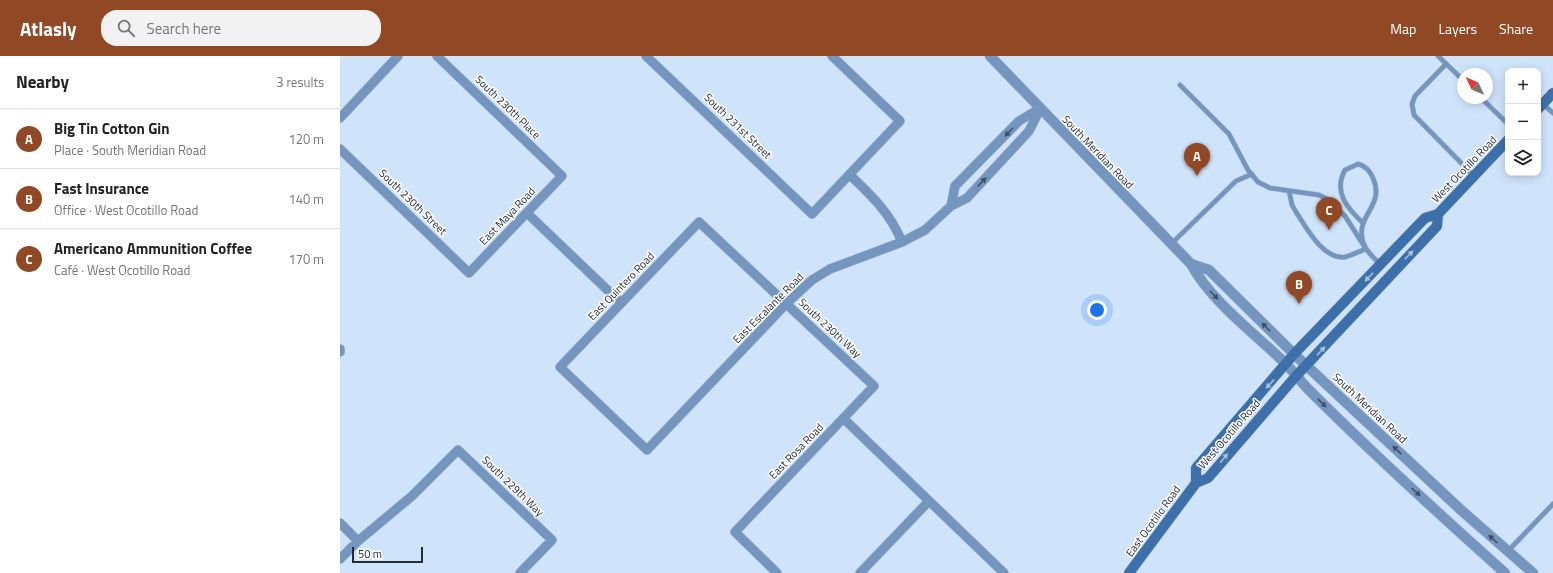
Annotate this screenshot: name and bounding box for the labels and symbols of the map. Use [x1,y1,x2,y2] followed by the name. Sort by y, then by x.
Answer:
[1457,68,1493,104] north arrow
[472,72,545,143] street label: South 230th Place
[701,90,775,162] street label: South 231st Street
[1059,112,1137,192] street label: South Meridian Road
[1004,127,1013,137] one-way arrow
[1428,132,1500,206] street label: West Ocotillo Road
[1184,143,1210,176] pin: A
[375,165,451,239] street label: South 230th Street
[977,177,986,187] one-way arrow
[475,183,539,248] street label: East Maya Road
[1316,197,1342,230] pin: C
[584,248,658,324] street label: East Quintero Road
[1404,250,1414,260] one-way arrow
[729,269,807,347] street label: East Escalante Road
[1286,271,1312,304] pin: B
[1364,272,1374,282] one-way arrow
[1209,290,1219,300] one-way arrow
[795,295,866,362] street label: South 230th Way
[1087,300,1107,320] your location
[1261,322,1271,332] one-way arrow
[1316,346,1325,356] one-way arrow
[1329,369,1411,447] street label: South Meridian Road
[1265,379,1274,389] one-way arrow
[1194,396,1264,472] street label: West Ocotillo Road
[1317,398,1327,407] one-way arrow
[765,419,827,483] street label: East Rosa Road
[1393,446,1402,455] one-way arrow
[478,452,548,520] street label: South 229th Way
[1220,452,1229,463] one-way arrow
[1122,482,1184,560] street label: East Ocotillo Road
[1411,487,1421,497] one-way arrow
[1487,534,1498,543] one-way arrow
[352,545,423,564] scale bar

